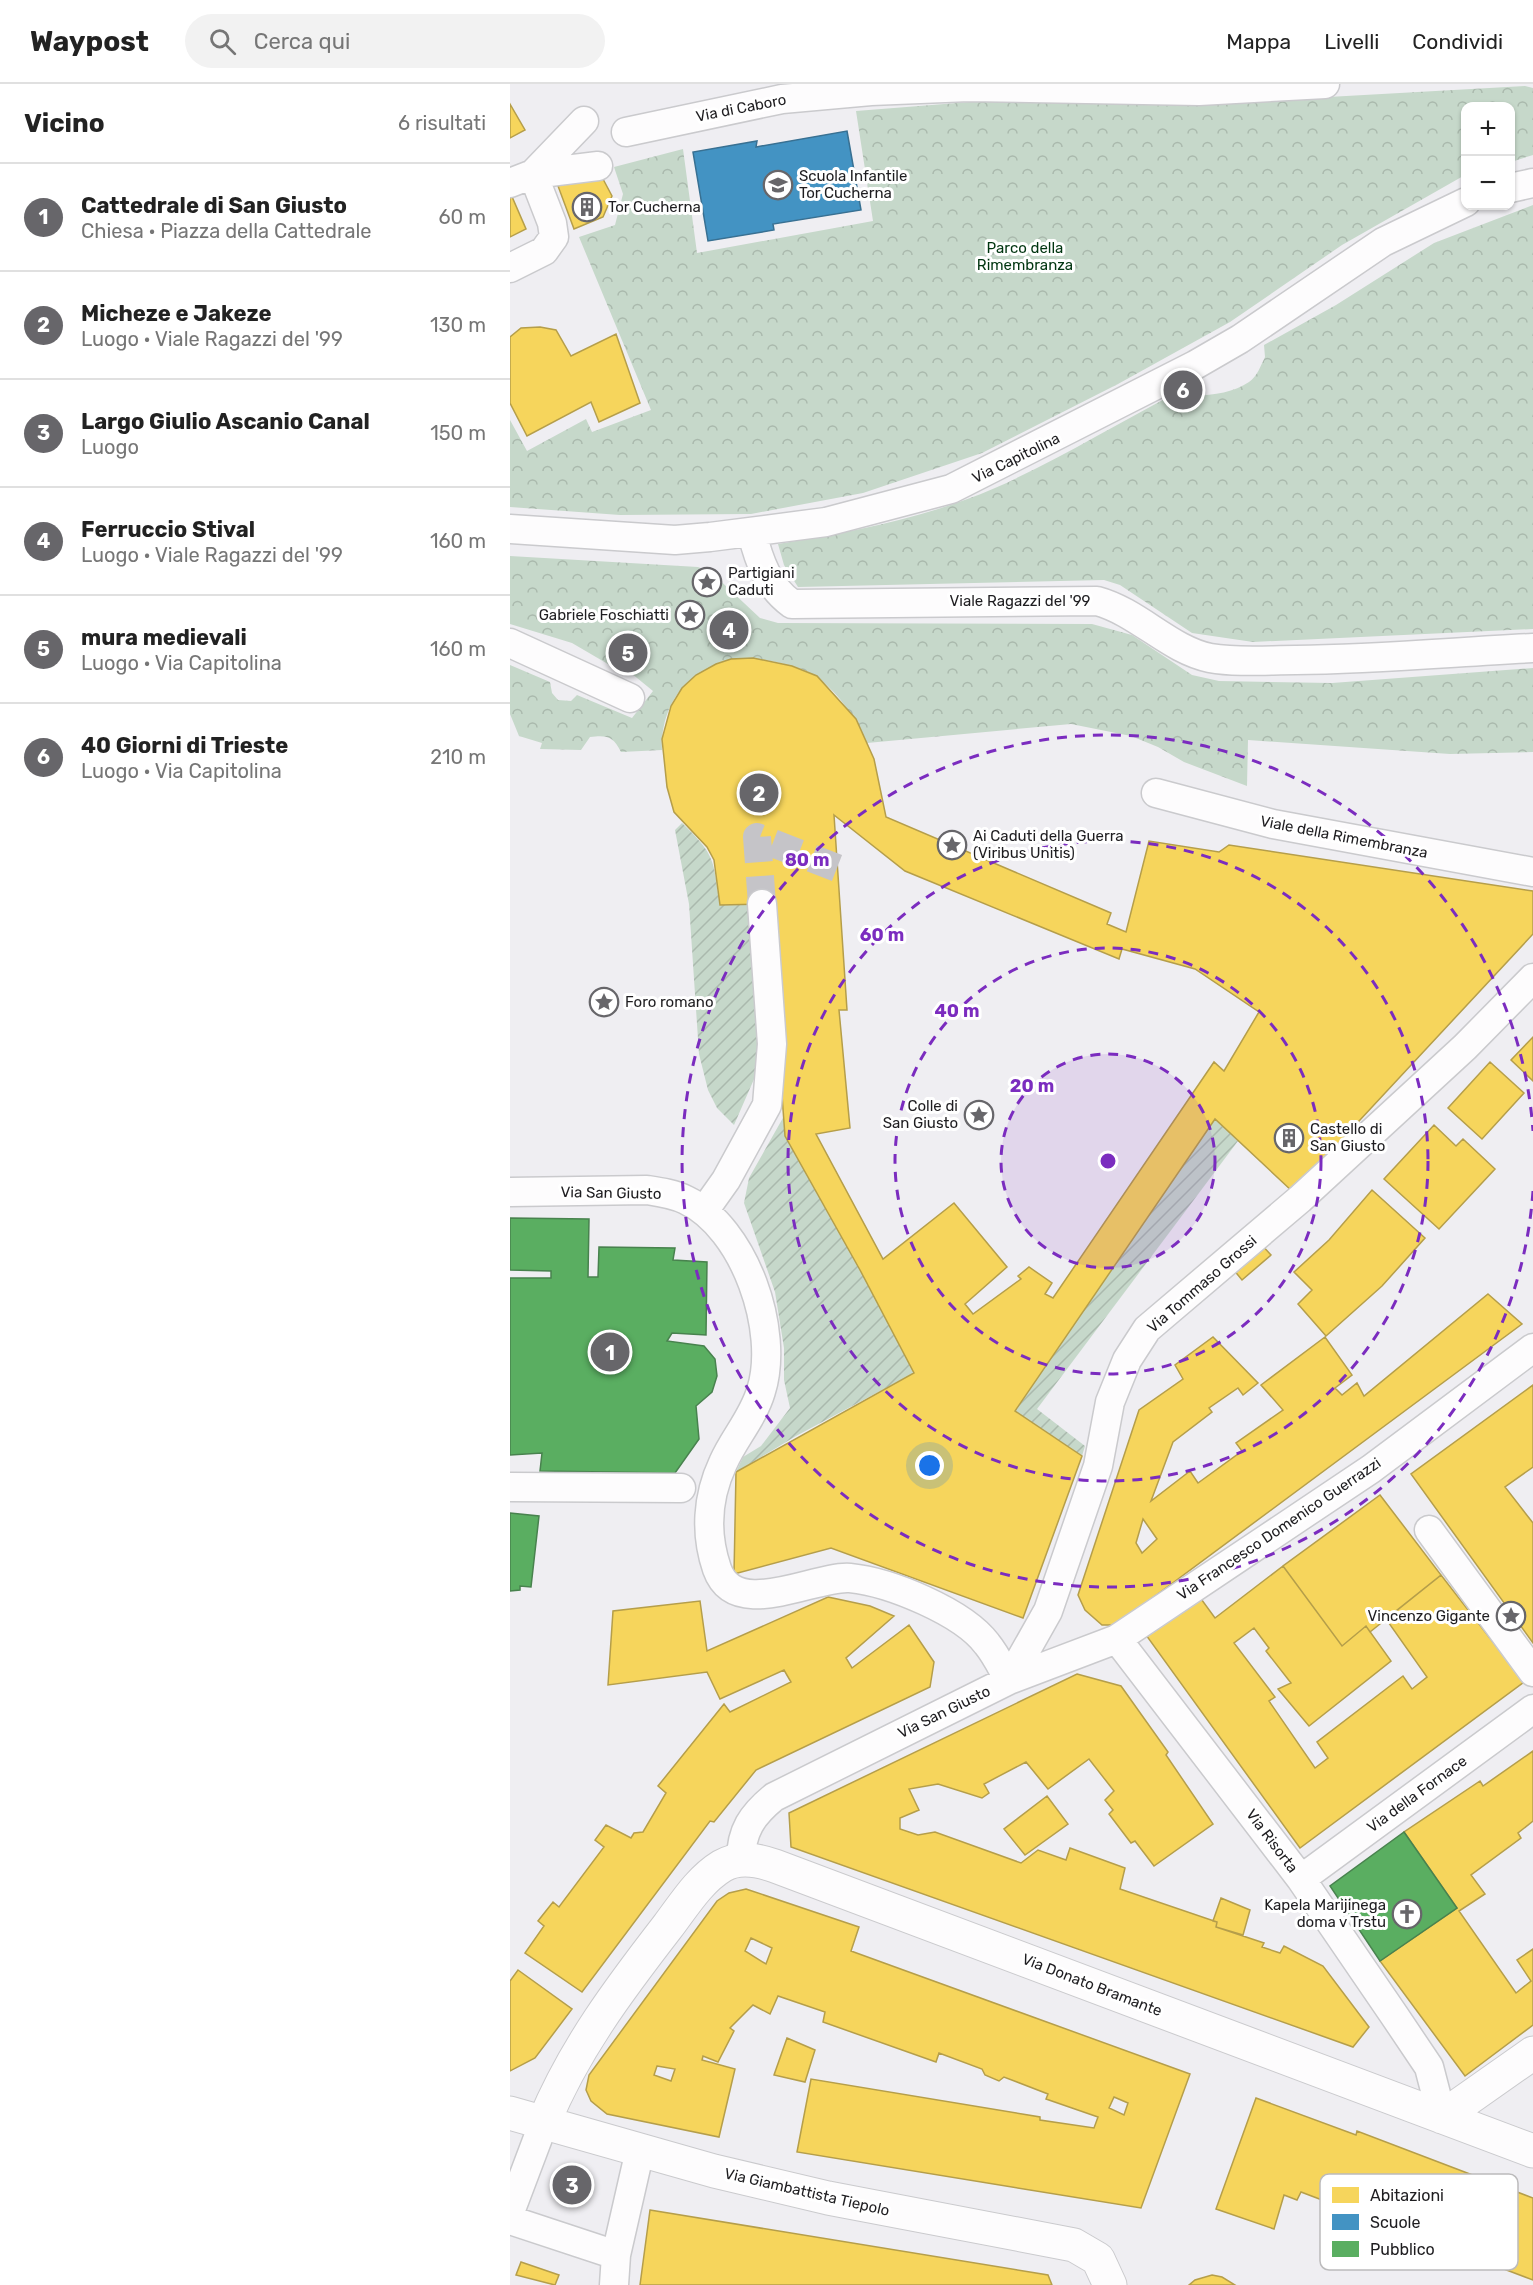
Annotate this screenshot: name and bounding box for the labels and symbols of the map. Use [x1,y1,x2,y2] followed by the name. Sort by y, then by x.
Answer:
[694,90,788,126] street label: Via di Caboro
[799,167,907,202] place label: Scuola Infantile Tor Cucherna
[762,169,794,201] school or university icon: Scuola Infantile Tor Cucherna
[571,191,603,223] building icon: Tor Cucherna
[608,198,701,216] place label: Tor Cucherna
[977,239,1073,274] park label: Parco della Rimembranza
[1164,368,1202,412] pin: 6
[969,429,1063,487] street label: Via Capitolina
[728,564,795,599] place label: Partigiani Caduti
[691,566,723,598] place icon: Partigiani Caduti
[949,592,1091,610] street label: Viale Ragazzi del '99
[674,599,706,631] place icon: Gabriele Foschiatti
[539,606,669,624] place label: Gabriele Foschiatti
[710,608,748,652] pin: 4
[608,630,648,676] pin: 5
[740,770,778,816] pin: 2
[1259,812,1429,862] street label: Viale della Rimembranza
[973,827,1124,862] place label: Ai Caduti della Guerra (Viribus Unitis)
[936,829,968,861] place icon: Ai Caduti della Guerra (Viribus Unitis)
[785,849,829,871] text: 80 m
[860,924,904,946] text: 60 m
[588,986,620,1018] place icon: Foro romano
[625,993,714,1011] place label: Foro romano
[935,1000,979,1022] text: 40 m
[1010,1075,1054,1097] text: 20 m
[883,1097,958,1132] place label: Colle di San Giusto
[963,1099,995,1131] place icon: Colle di San Giusto
[1310,1120,1385,1155] place label: Castello di San Giusto
[1273,1122,1305,1154] building icon: Castello di San Giusto
[1098,1151,1118,1171] centre of rings
[560,1183,662,1203] street label: Via San Giusto
[1144,1232,1260,1336] street label: Via Tommaso Grossi
[590,1330,630,1374] pin: 1
[915,1451,944,1480] your location
[1174,1454,1384,1604] street label: Via Francesco Domenico Guerrazzi
[1495,1600,1527,1632] place icon: Vincenzo Gigante
[1368,1607,1490,1625] place label: Vincenzo Gigante
[895,1682,993,1742] street label: Via San Giusto
[1364,1752,1470,1836] street label: Via della Fornace
[1242,1806,1302,1876] street label: Via Risorta
[1264,1896,1386,1931] place label: Kapela Marijinega doma v Trstu
[1391,1898,1423,1930] church icon: Kapela Marijinega doma v Trstu
[1019,1950,1165,2020] street label: Via Donato Bramante
[552,2162,592,2208] pin: 3
[723,2164,891,2220] street label: Via Giambattista Tiepolo
[1320,2174,1518,2270] legend
[1370,2186,1444,2205] text: Abitazioni
[1370,2213,1420,2232] text: Scuole
[1370,2240,1435,2259] text: Pubblico

